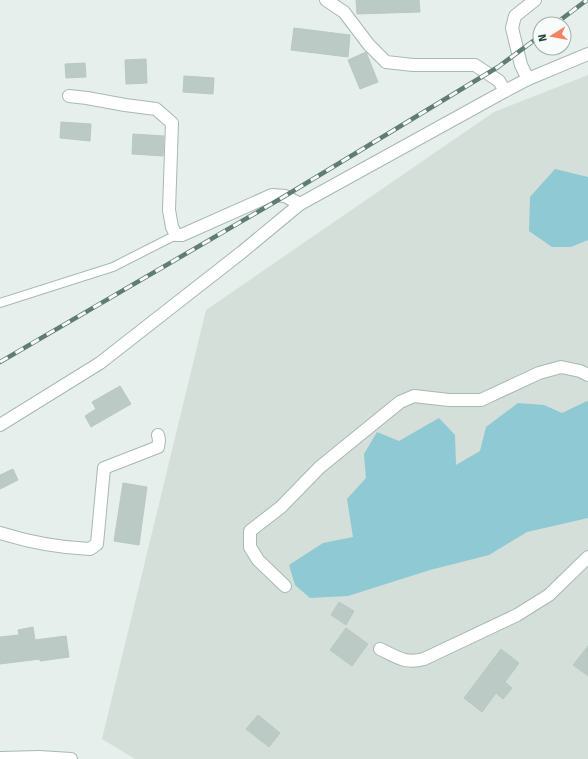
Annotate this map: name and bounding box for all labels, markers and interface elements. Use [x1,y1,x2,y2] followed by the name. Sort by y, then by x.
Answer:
[532,16,572,56] north arrow
[536,33,550,43] text: N

